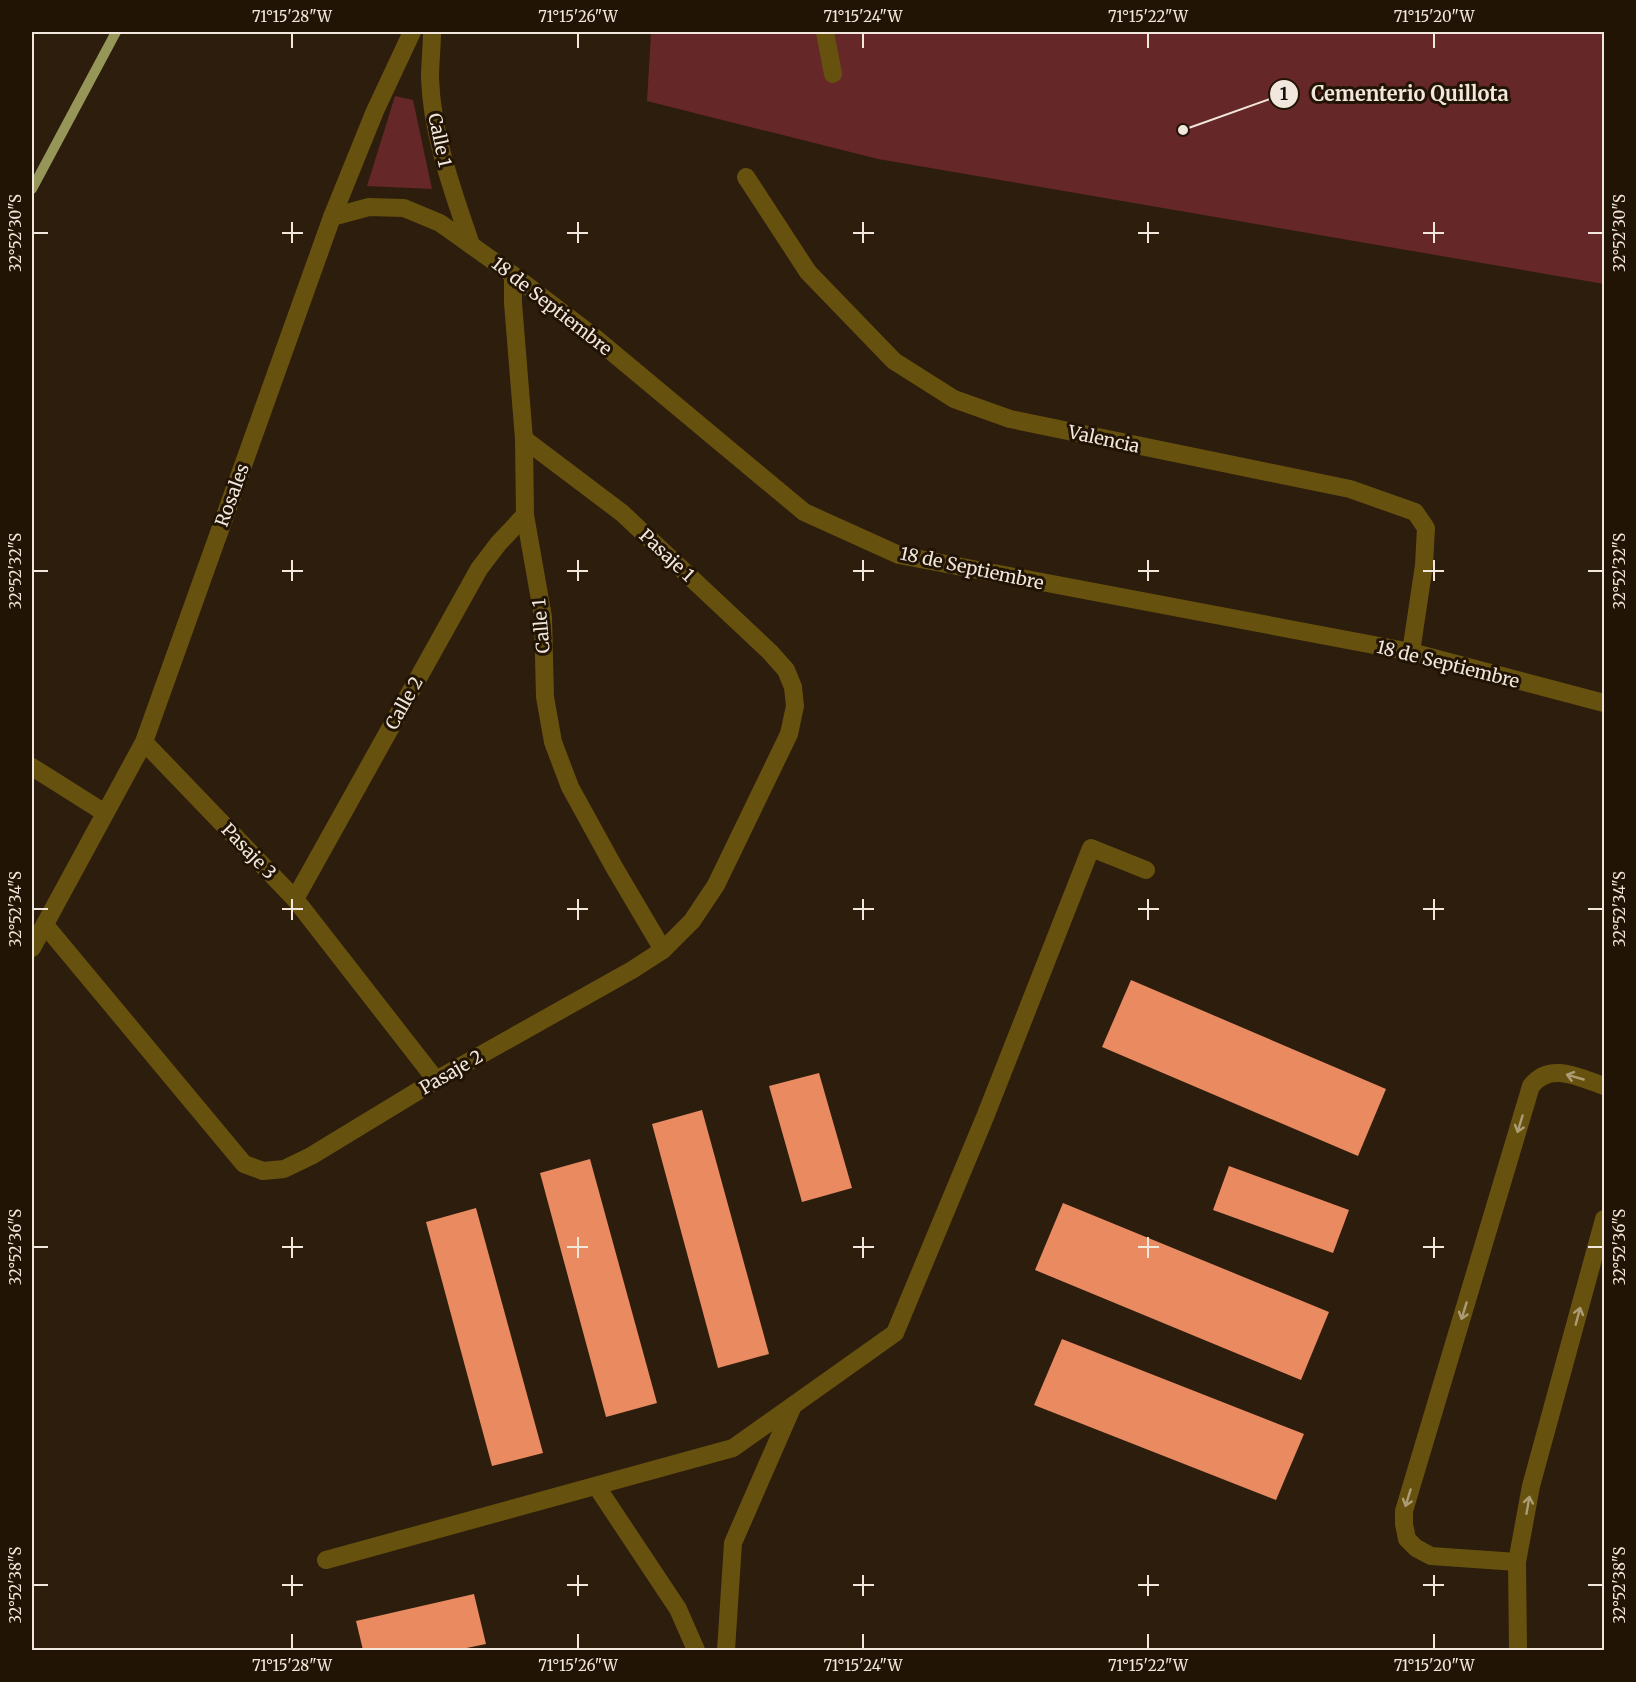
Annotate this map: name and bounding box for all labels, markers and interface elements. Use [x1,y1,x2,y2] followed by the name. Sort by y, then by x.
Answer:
[252,7,333,26] text: 71°15'28"W
[538,7,619,26] text: 71°15'26"W
[824,7,903,26] text: 71°15'24"W
[1108,7,1189,26] text: 71°15'22"W
[1394,7,1475,26] text: 71°15'20"W
[1269,75,1521,113] callout: Cementerio Quillota
[1311,81,1509,106] text: Cementerio Quillota
[1280,82,1288,105] text: 1
[423,111,457,169] street label: Calle 1
[6,194,25,272] text: 32°52'30"S
[1610,194,1629,272] text: 32°52'30"S
[487,252,617,360] street label: 18 de Septiembre
[1065,420,1142,458] street label: Valencia
[210,460,254,530] street label: Rosales
[635,524,699,586] street label: Pasaje 1
[6,533,25,609] text: 32°52'32"S
[1610,533,1629,609] text: 32°52'32"S
[898,542,1046,594] street label: 18 de Septiembre
[527,598,555,654] street label: Calle 1
[1374,635,1522,693] street label: 18 de Septiembre
[380,672,428,734] street label: Calle 2
[217,818,281,884] street label: Pasaje 3
[6,871,25,947] text: 32°52'34"S
[1610,871,1629,947] text: 32°52'34"S
[415,1045,487,1099] street label: Pasaje 2
[1566,1071,1585,1082] one-way arrow
[1514,1114,1525,1133] one-way arrow
[6,1209,25,1285] text: 32°52'36"S
[1610,1209,1629,1285] text: 32°52'36"S
[1458,1301,1469,1320] one-way arrow
[1573,1307,1584,1326] one-way arrow
[1402,1488,1413,1507] one-way arrow
[1523,1495,1534,1515] one-way arrow
[6,1546,25,1624] text: 32°52'38"S
[1610,1546,1629,1624] text: 32°52'38"S
[252,1656,333,1675] text: 71°15'28"W
[538,1656,619,1675] text: 71°15'26"W
[824,1656,903,1675] text: 71°15'24"W
[1108,1656,1189,1675] text: 71°15'22"W
[1394,1656,1475,1675] text: 71°15'20"W

